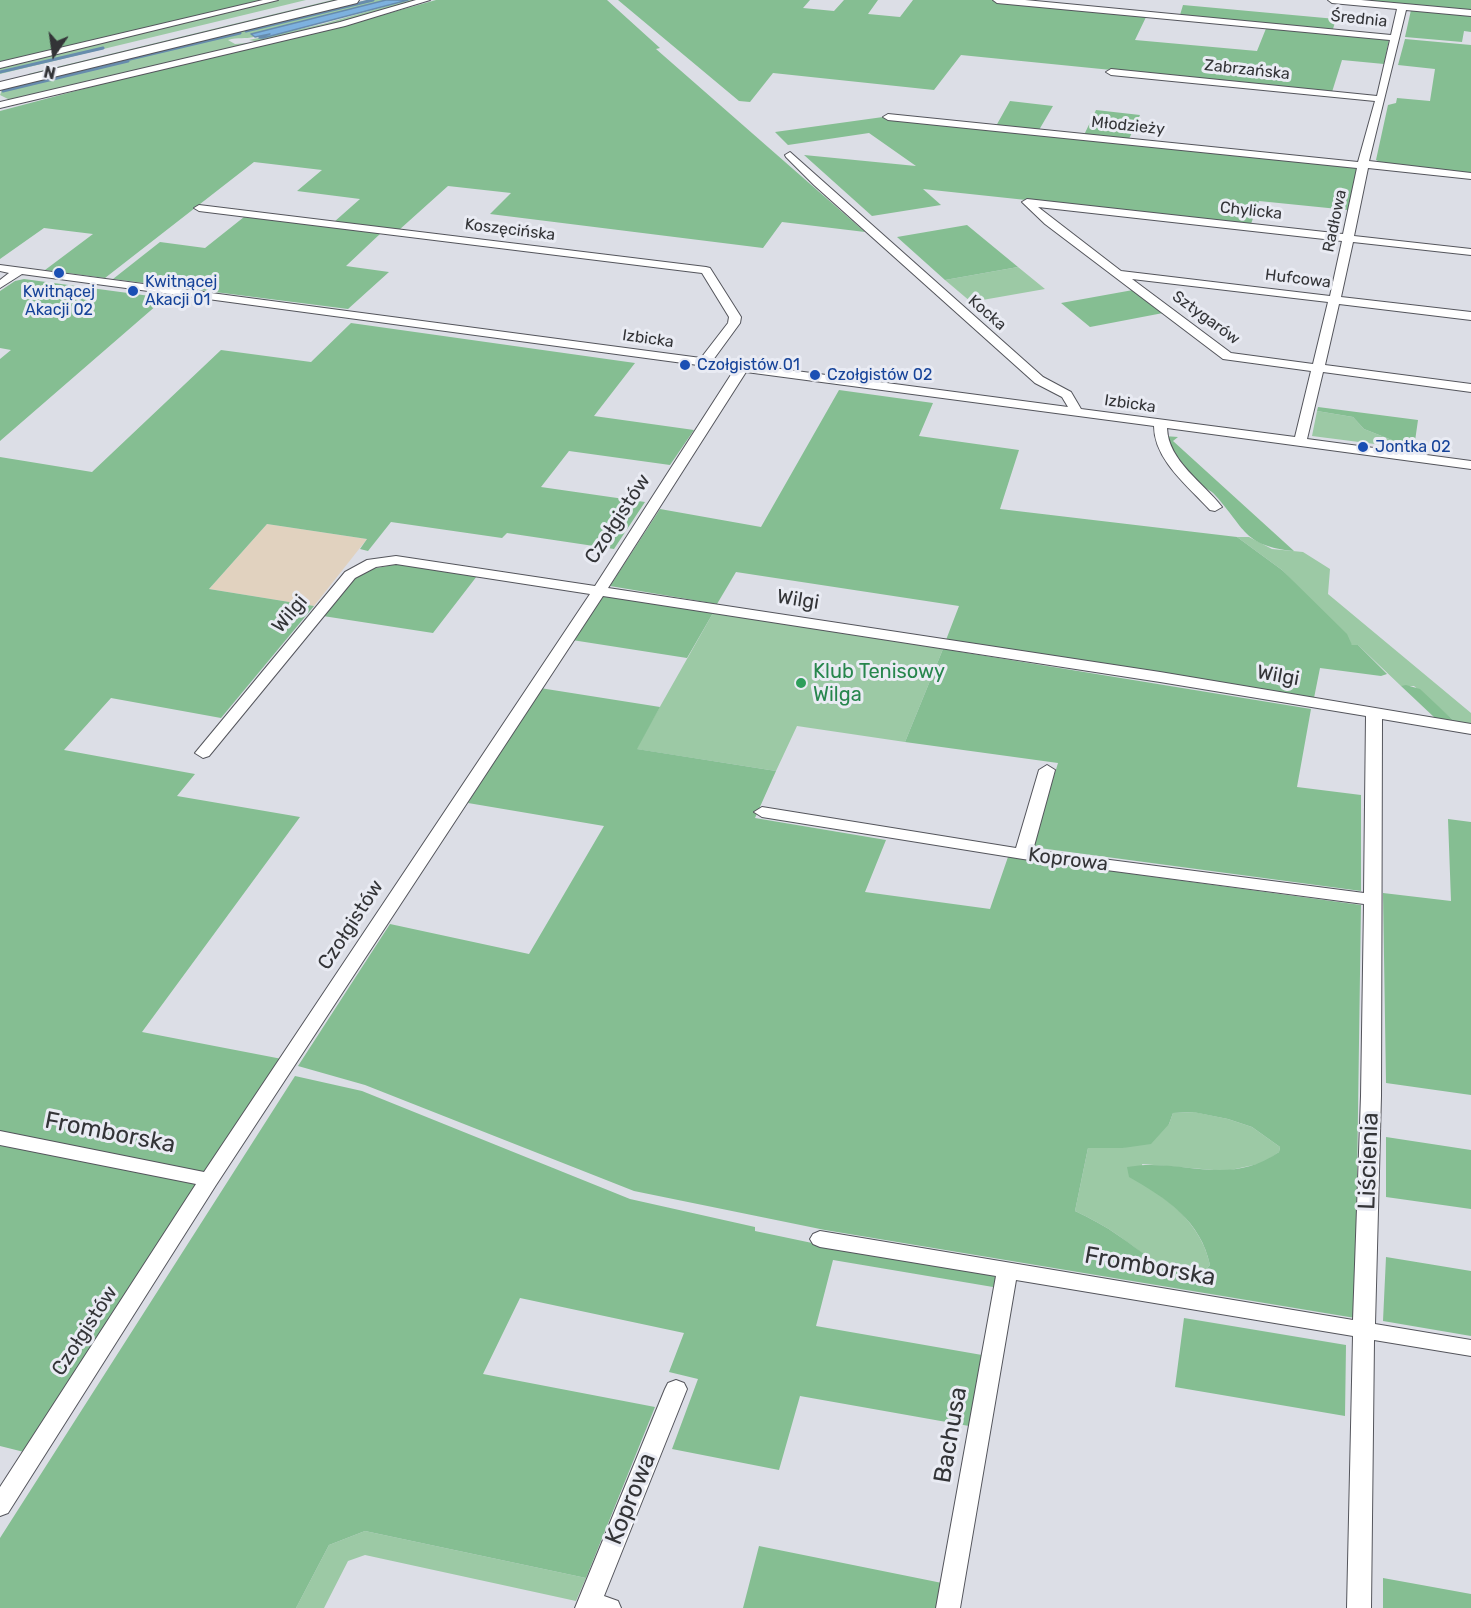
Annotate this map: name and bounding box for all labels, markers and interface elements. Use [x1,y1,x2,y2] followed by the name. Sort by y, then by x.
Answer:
[1330,6,1388,32] street label: Średnia
[24,24,84,84] north arrow
[1203,56,1291,84] street label: Zabrzańska
[42,61,58,83] text: N
[1090,113,1166,139] street label: Młodzieży
[1319,188,1351,254] street label: Radłowa
[1219,198,1283,224] street label: Chylicka
[464,215,556,245] street label: Koszęcińska
[1264,265,1332,293] street label: Hufcowa
[52,266,66,280] marker: Kwitnącej Akacji 02
[145,272,217,310] place label: Kwitnącej Akacji 01
[23,282,95,320] place label: Kwitnącej Akacji 02
[126,284,140,298] marker: Kwitnącej Akacji 01
[1168,287,1244,349] street label: Sztygarów
[964,291,1010,335] street label: Kocka
[621,326,675,352] street label: Izbicka
[697,355,800,375] place label: Czołgistów 01
[678,358,692,372] marker: Czołgistów 01
[827,365,932,385] place label: Czołgistów 02
[808,368,822,382] marker: Czołgistów 02
[1103,391,1157,417] street label: Izbicka
[1375,437,1451,457] place label: Jontka 02
[1356,440,1370,454] marker: Jontka 02
[580,470,656,568] street label: Czołgistów
[775,585,821,615] street label: Wilgi
[267,590,313,638] street label: Wilgi
[813,660,945,707] place label: Klub Tenisowy Wilga
[1255,660,1301,692] street label: Wilgi
[794,676,808,690] marker: Klub Tenisowy Wilga
[1027,843,1109,877] street label: Koprowa
[313,876,389,974] street label: Czołgistów
[42,1106,178,1160] street label: Fromborska
[1353,1112,1385,1210] street label: Liścienia
[1082,1241,1218,1293] street label: Fromborska
[47,1282,123,1380] street label: Czołgistów
[928,1385,974,1485] street label: Bachusa
[600,1449,662,1549] street label: Koprowa

